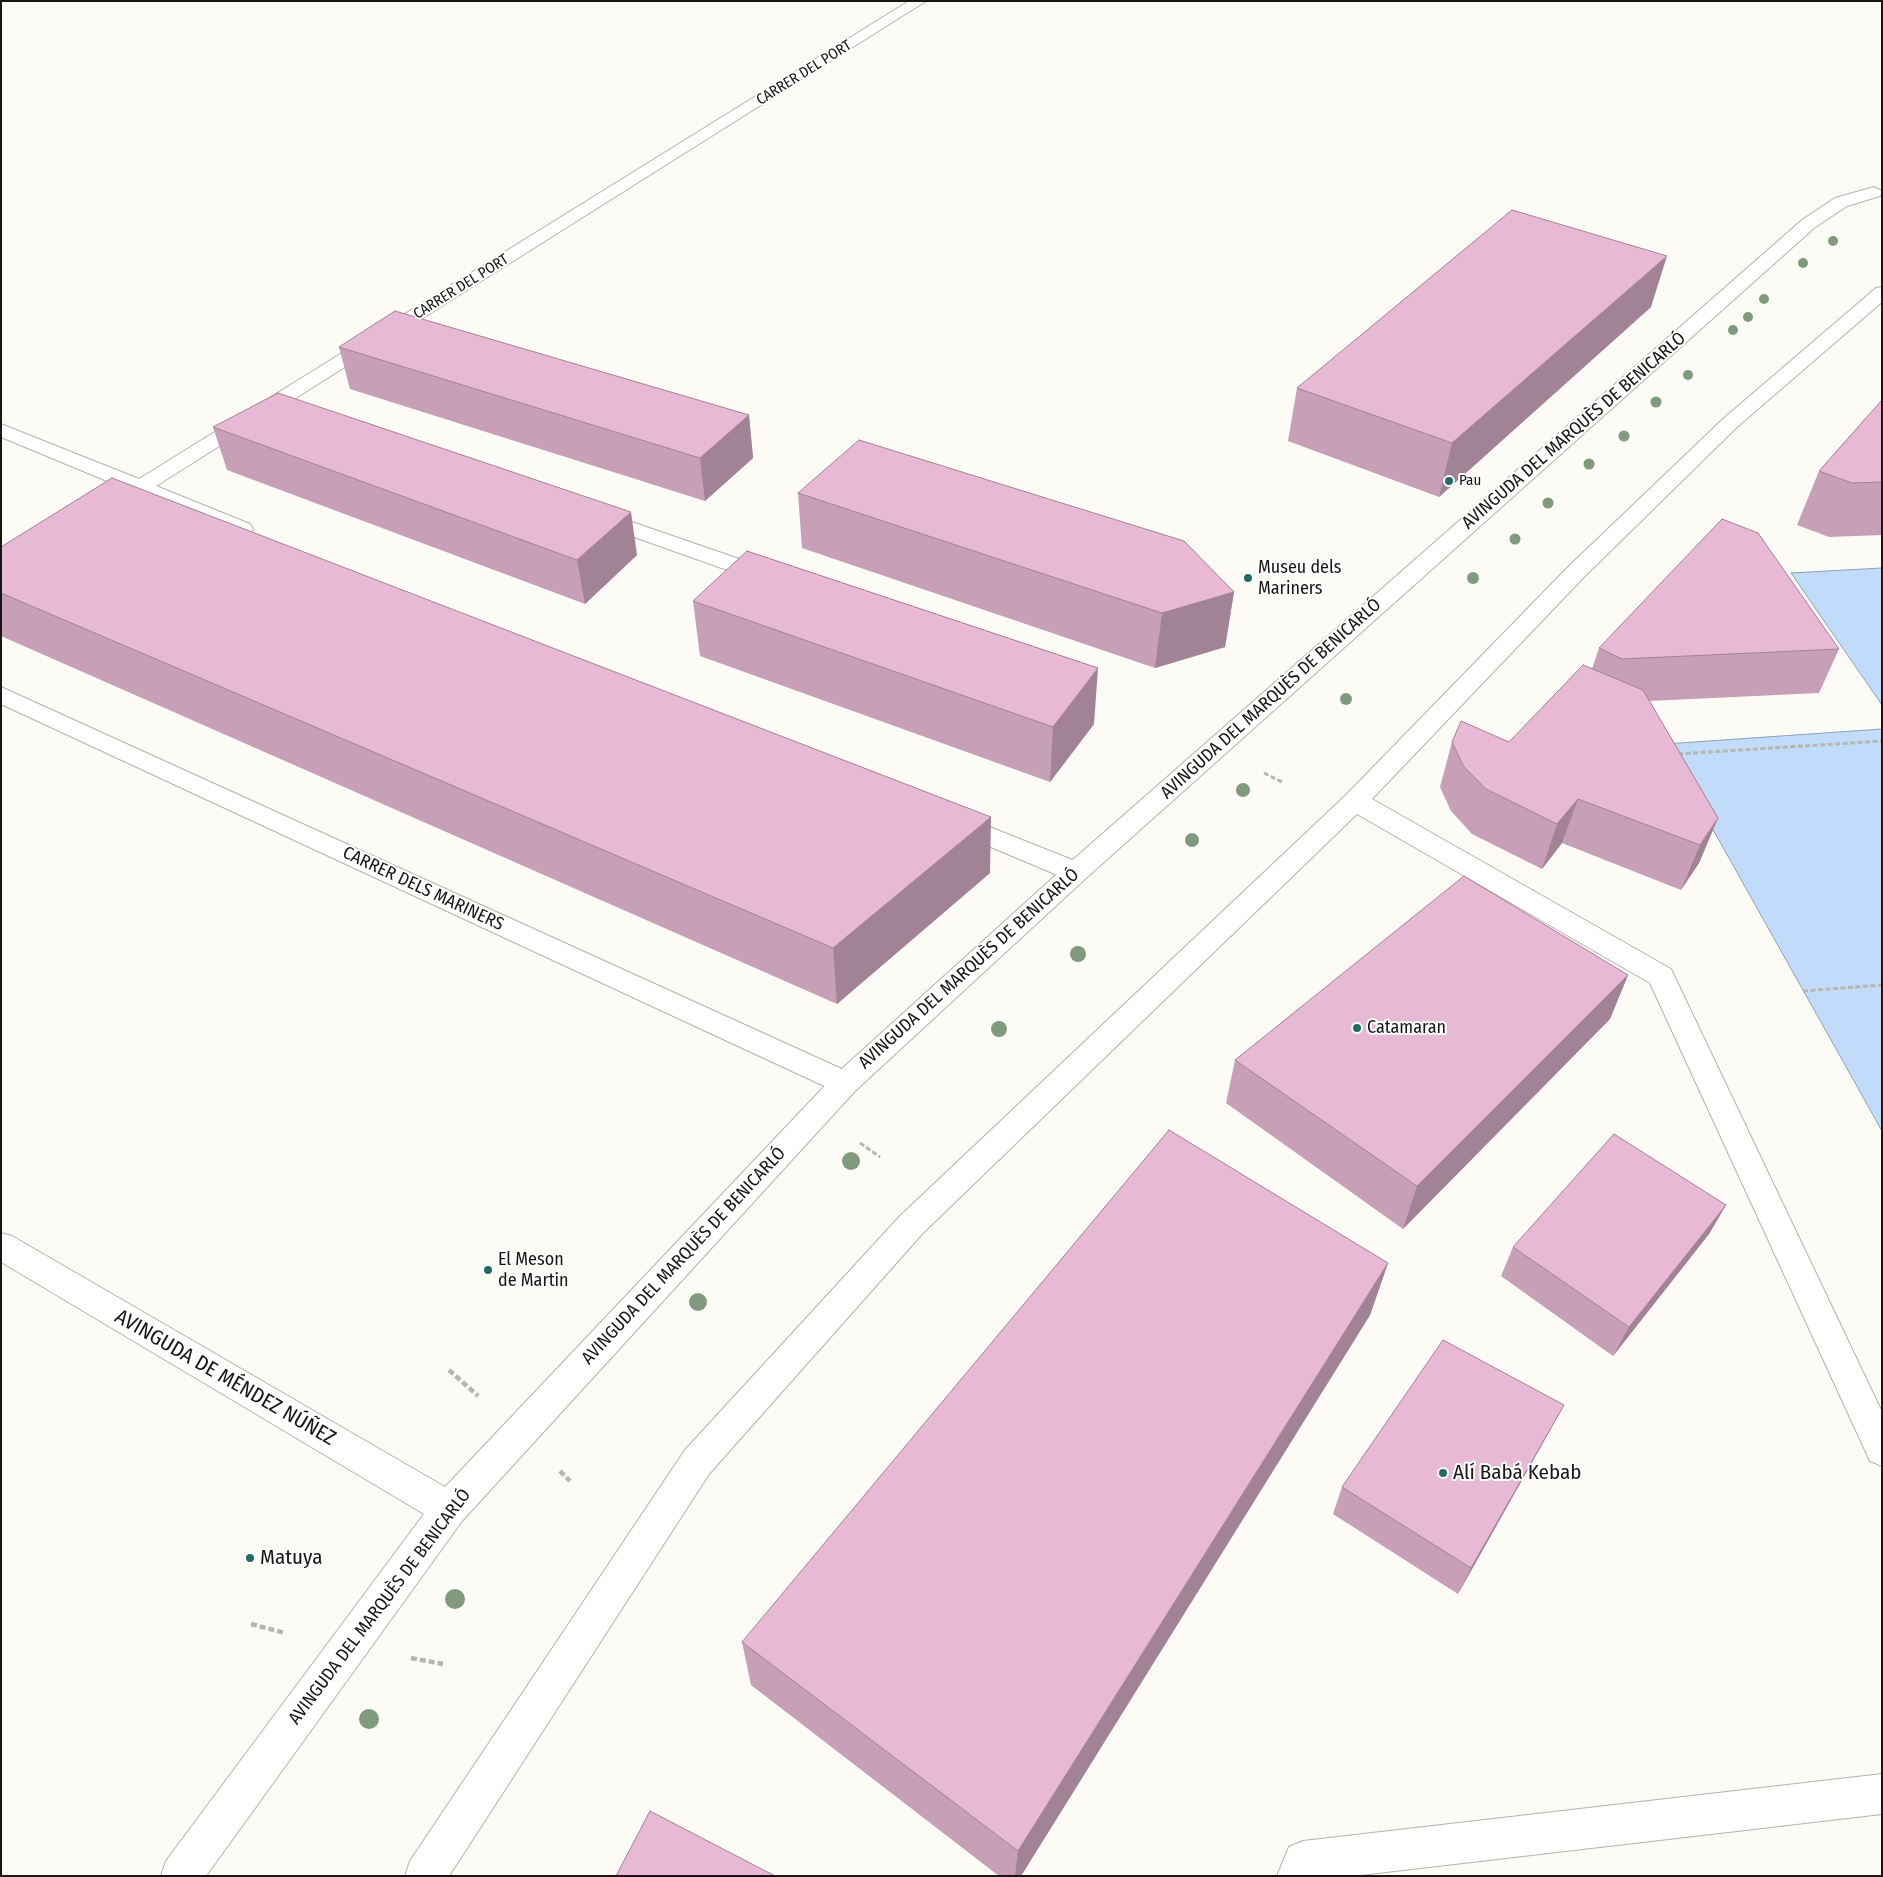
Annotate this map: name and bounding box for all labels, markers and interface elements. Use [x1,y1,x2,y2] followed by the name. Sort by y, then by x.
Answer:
[753,37,855,109] street label: CARRER DEL PORT
[410,251,512,323] street label: CARRER DEL PORT
[1458,328,1690,534] street label: AVINGUDA DEL MARQUÈS DE BENICARLÓ
[1459,472,1481,490] place label: Pau
[1443,475,1455,487] marker: Pau
[1258,557,1341,600] place label: Museu dels Mariners
[1242,572,1254,584] marker: Museu dels Mariners
[1156,594,1386,804] street label: AVINGUDA DEL MARQUÈS DE BENICARLÓ
[339,842,507,936] street label: CARRER DELS MARINERS
[854,864,1084,1074] street label: AVINGUDA DEL MARQUÈS DE BENICARLÓ
[1367,1017,1446,1039] place label: Catamaran
[1351,1022,1363,1034] marker: Catamaran
[577,1143,791,1369] street label: AVINGUDA DEL MARQUÈS DE BENICARLÓ
[498,1249,569,1292] place label: El Meson de Martin
[482,1264,494,1276] marker: El Meson de Martin
[110,1304,340,1452] street label: AVINGUDA DE MÉNDEZ NÚÑEZ
[1453,1460,1581,1486] place label: Alí Babá Kebab
[1437,1467,1449,1479] marker: Alí Babá Kebab
[284,1485,476,1729] street label: AVINGUDA DEL MARQUÈS DE BENICARLÓ
[260,1545,322,1571] place label: Matuya
[244,1552,256,1564] marker: Matuya

